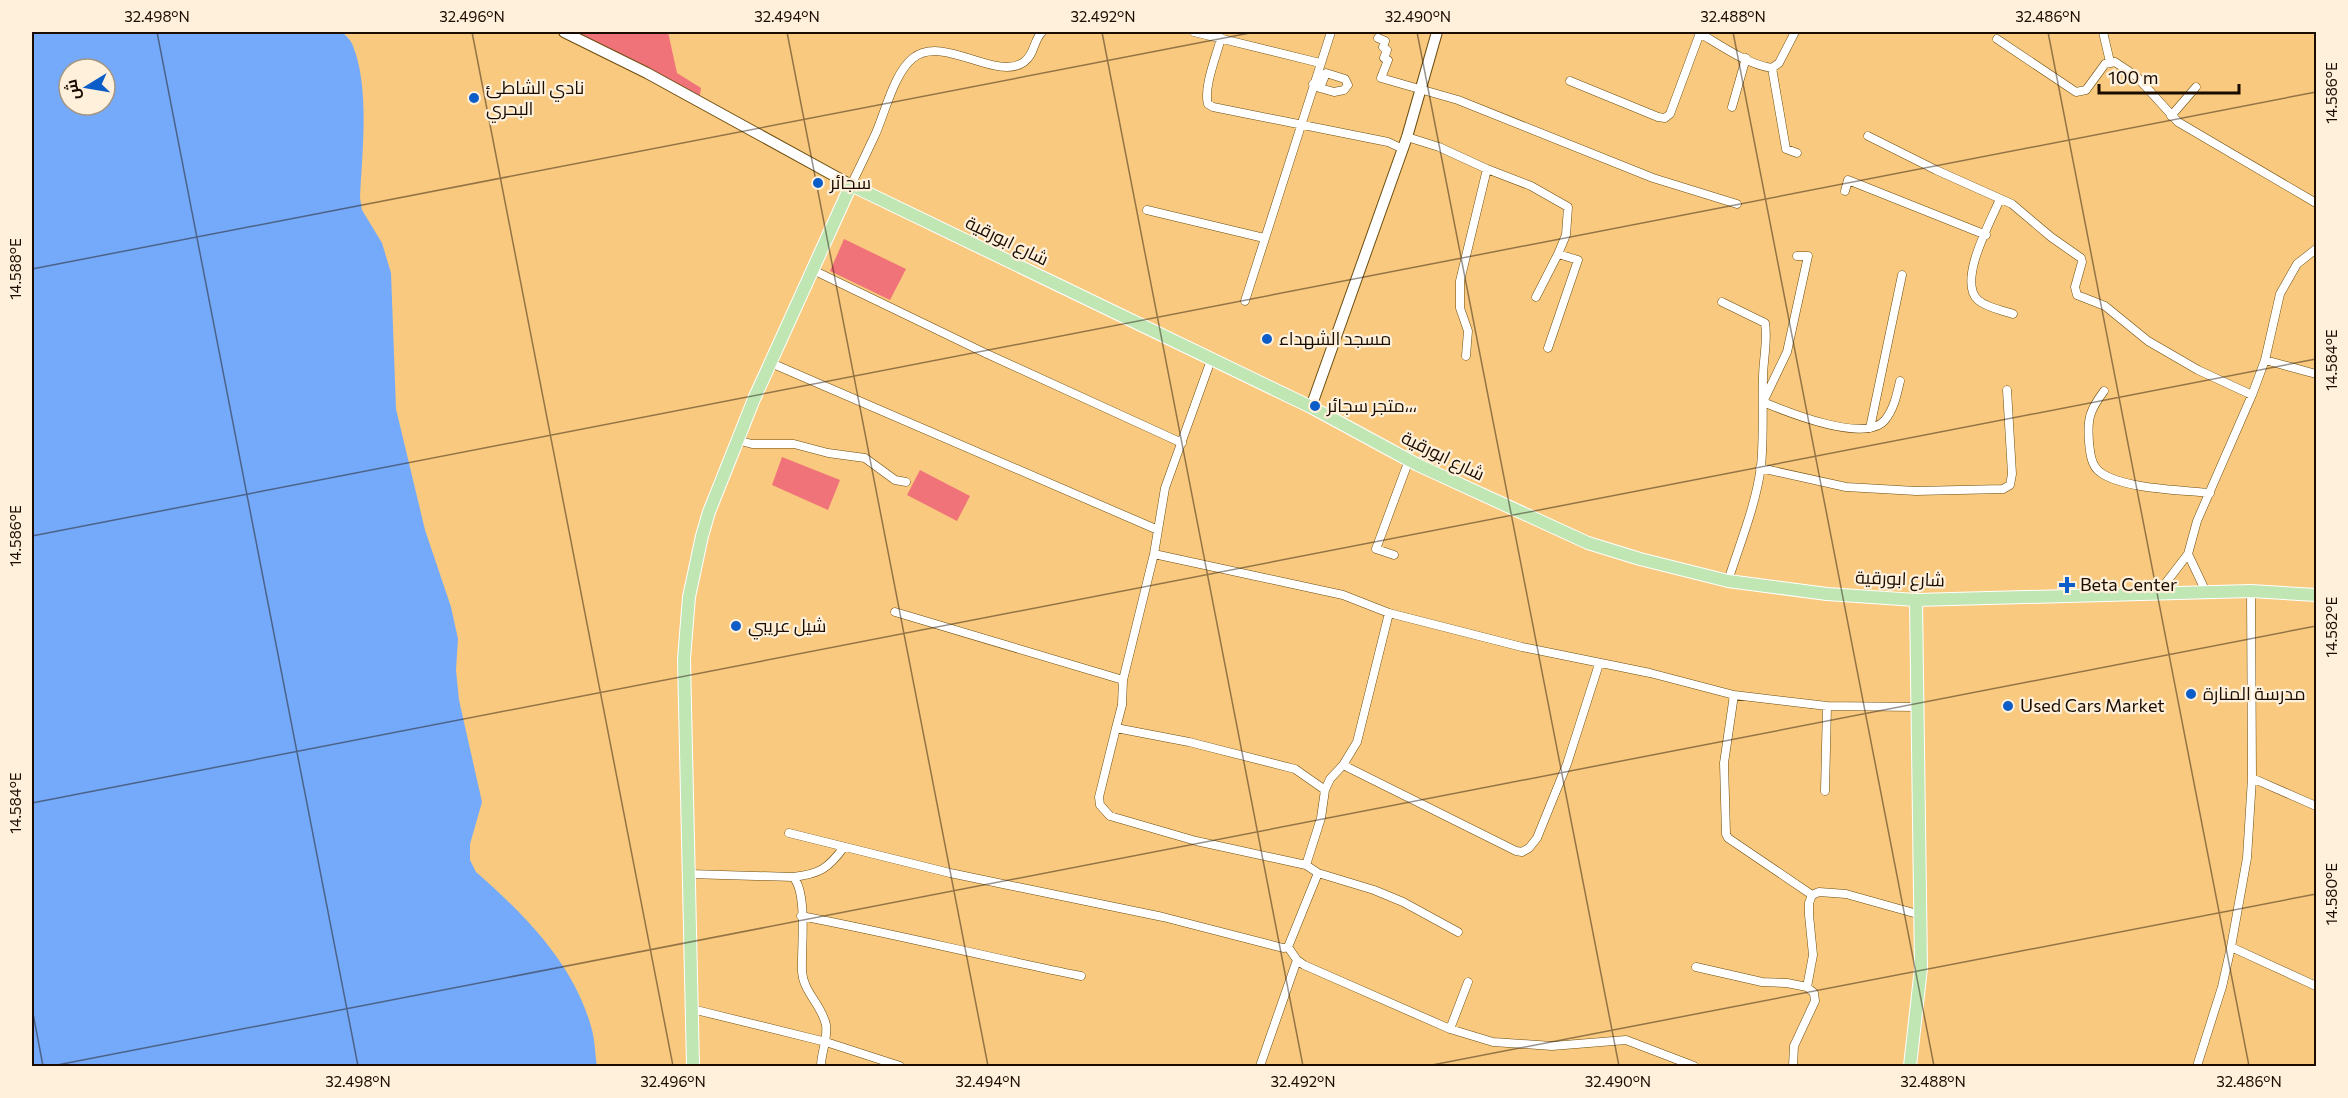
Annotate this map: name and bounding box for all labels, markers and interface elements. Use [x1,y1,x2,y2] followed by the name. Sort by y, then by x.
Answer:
[124,7,190,25] text: 32.498°N
[439,7,505,25] text: 32.496°N
[754,7,820,25] text: 32.494°N
[1070,7,1136,25] text: 32.492°N
[1385,7,1451,25] text: 32.490°N
[1700,7,1766,25] text: 32.488°N
[2015,7,2081,25] text: 32.486°N
[57,57,117,117] north arrow
[2099,57,2238,95] scale bar
[2322,62,2340,124] text: 14.586°E
[2108,66,2158,88] text: 100 m
[486,76,584,123] place label: نادي الشاطئ البحري
[61,78,84,102] text: ش
[467,91,481,105] marker: نادي الشاطئ البحري
[829,171,871,194] place label: سجائر
[811,176,825,190] marker: سجائر
[961,211,1053,271] street label: شارع ابورقية
[6,238,24,300] text: 14.588°E
[1279,327,1391,350] place label: مسجد الشهداء
[2322,329,2340,391] text: 14.584°E
[1260,332,1274,346] marker: مسجد الشهداء
[1326,394,1417,417] place label: متجر سجائر،،،
[1308,399,1322,413] marker: متجر سجائر،،،
[1397,426,1489,486] street label: شارع ابورقية
[6,505,24,567] text: 14.586°E
[1855,565,1945,593] street label: شارع ابورقية
[2080,573,2177,595] place label: Beta Center
[2058,576,2076,594] marker: Beta Center
[2322,596,2340,657] text: 14.582°E
[748,614,827,640] place label: شيل عريبي
[729,619,743,633] marker: شيل عريبي
[2203,682,2305,705] place label: مدرسة المنارة
[2184,687,2198,701] marker: مدرسة المنارة
[2020,694,2165,716] place label: Used Cars Market
[2001,699,2015,713] marker: Used Cars Market
[6,772,24,834] text: 14.584°E
[2322,863,2340,925] text: 14.580°E
[325,1072,391,1090] text: 32.498°N
[640,1072,706,1090] text: 32.496°N
[955,1072,1021,1090] text: 32.494°N
[1270,1072,1336,1090] text: 32.492°N
[1585,1072,1651,1090] text: 32.490°N
[1900,1072,1966,1090] text: 32.488°N
[2216,1072,2282,1090] text: 32.486°N

